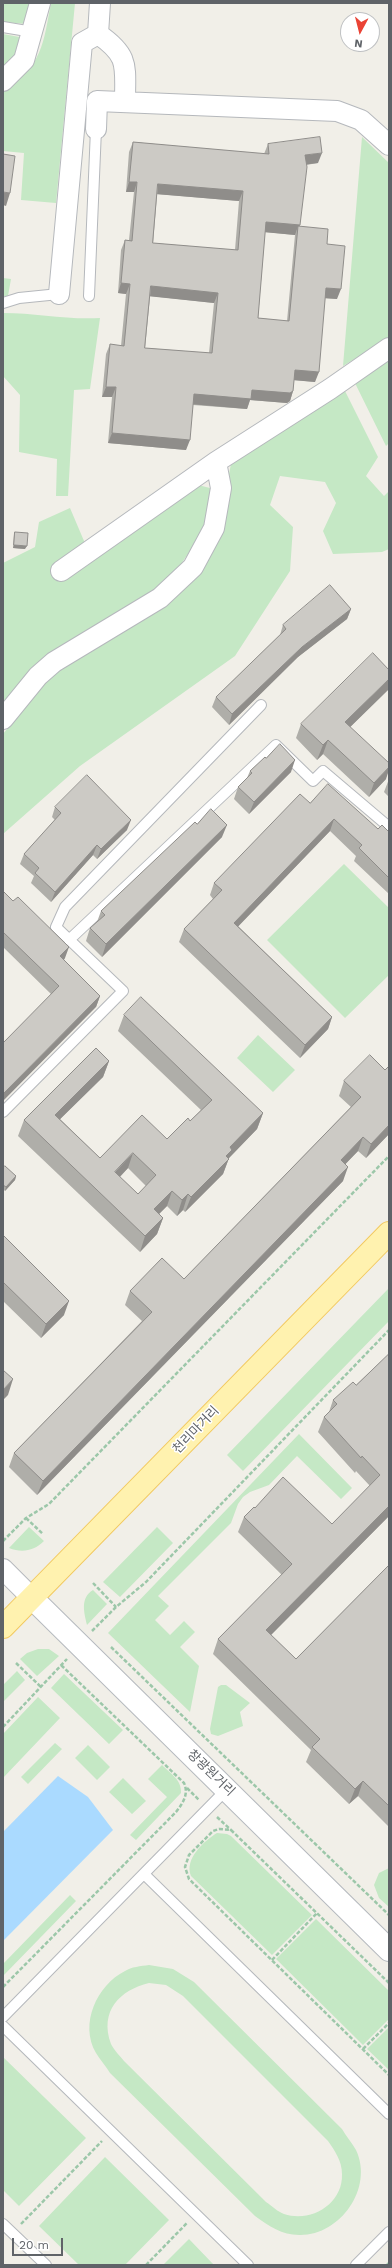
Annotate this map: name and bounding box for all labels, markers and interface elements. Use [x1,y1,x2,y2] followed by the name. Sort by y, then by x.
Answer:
[340,12,380,52] north arrow
[354,36,363,50] text: N
[170,1403,222,1457] street label: 천리마거리
[184,1747,238,1799] street label: 창광원거리
[14,2230,65,2256] scale bar
[19,2238,49,2252] text: 20 m

